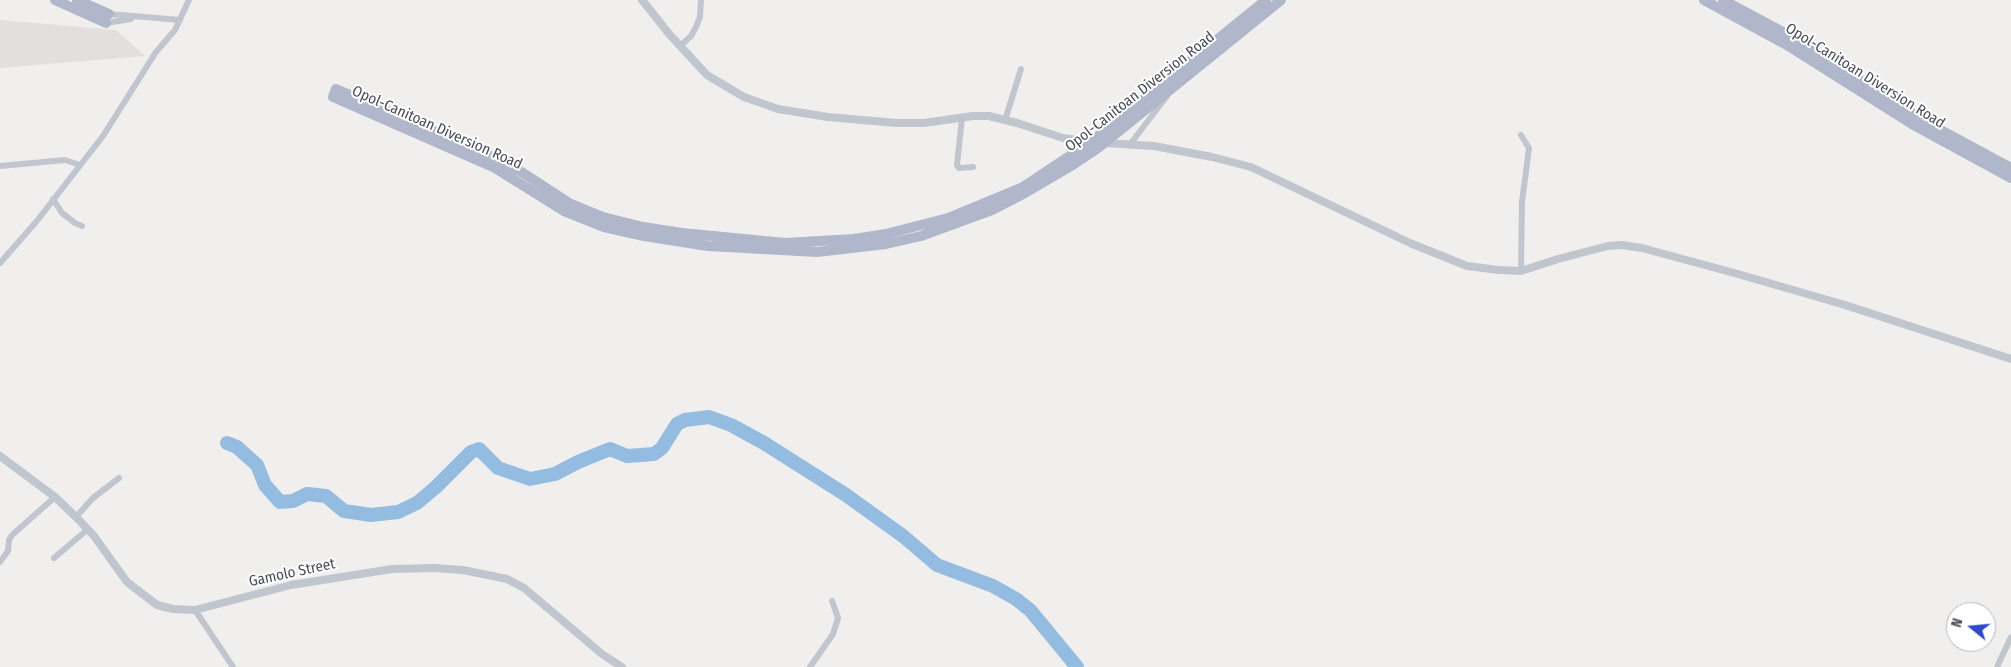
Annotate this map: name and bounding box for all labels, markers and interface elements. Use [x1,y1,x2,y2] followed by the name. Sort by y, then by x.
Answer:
[1782,19,1948,133] street label: Opol-Canitoan Diversion Road
[1062,28,1218,156] street label: Opol-Canitoan Diversion Road
[349,82,525,174] street label: Opol-Canitoan Diversion Road
[247,555,337,591] street label: Gamolo Street
[1946,602,1996,652] north arrow
[1948,616,1966,629] text: N

